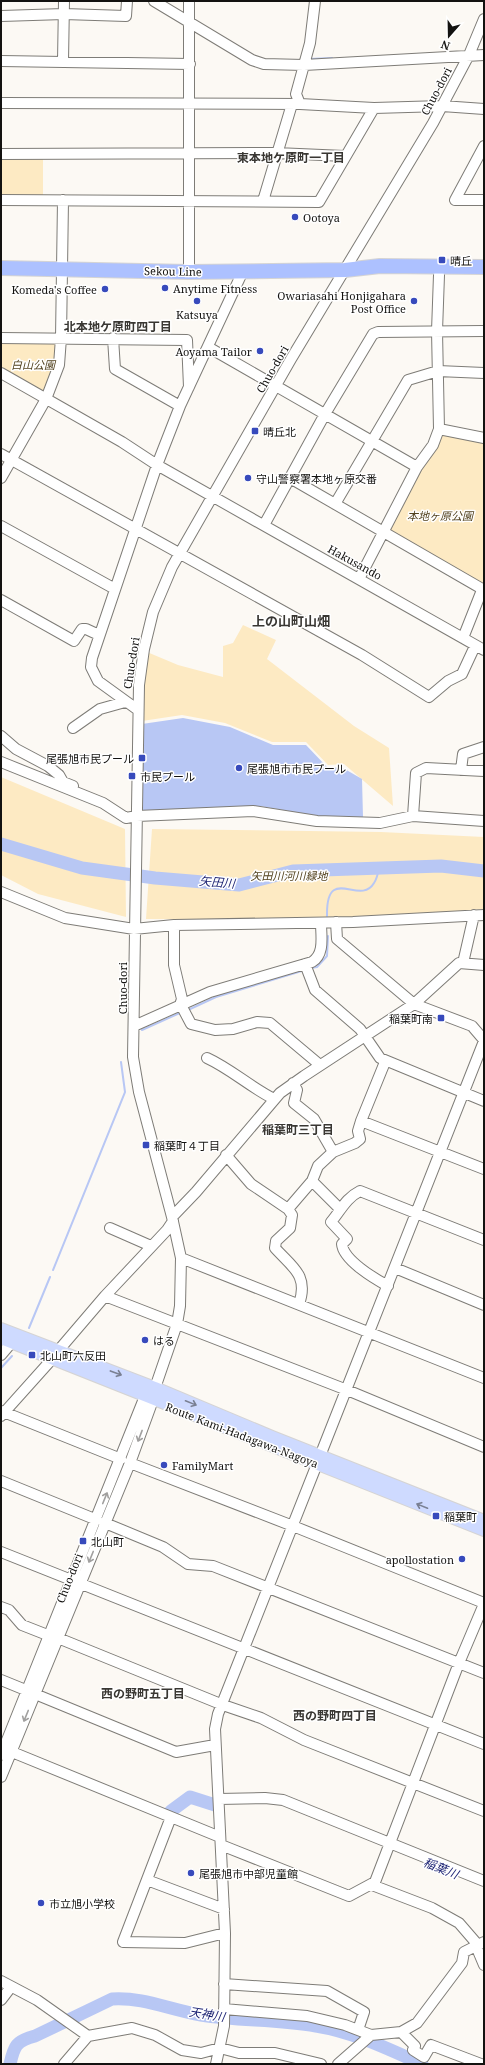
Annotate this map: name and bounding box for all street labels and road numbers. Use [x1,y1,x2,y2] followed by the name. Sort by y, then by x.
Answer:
[417,64,455,118] street label: Chuo-dori
[144,263,202,279] street label: Sekou Line
[252,342,292,395] street label: Chuo-dori
[325,541,385,583] street label: Hakusando
[120,636,143,690] street label: Chuo-dori
[115,961,130,1014] street label: Chuo-dori
[163,1399,321,1471] street label: Route Kami-Hadagawa-Nagoya
[52,1551,86,1605] street label: Chuo-dori

